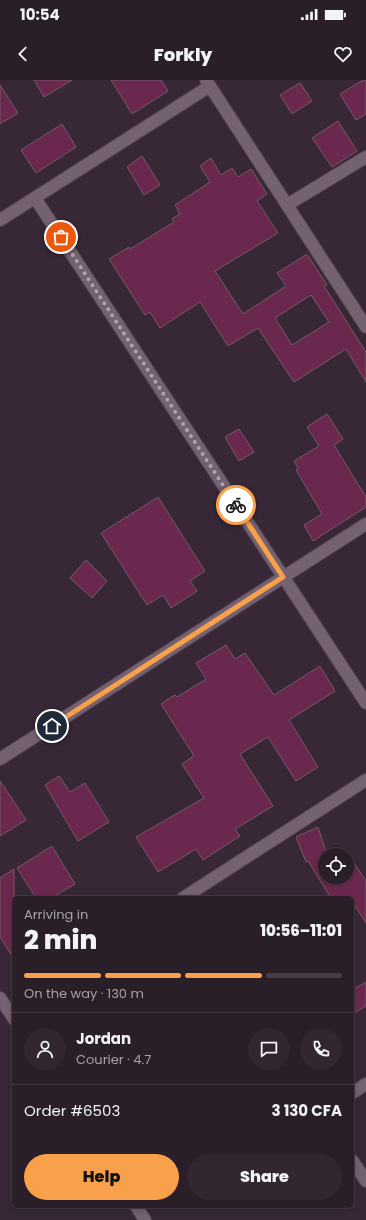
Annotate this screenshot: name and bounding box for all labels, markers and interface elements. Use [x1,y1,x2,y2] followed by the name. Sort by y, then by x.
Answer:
[20,4,60,25] text: 10:54
[154,42,212,67] text: Forkly
[12,43,34,65] icon: back
[332,43,354,65] icon: heart
[44,220,78,254] pin
[50,226,72,248] icon: bag
[216,485,256,525] courier
[225,494,247,516] icon: bike
[35,709,69,743] pin
[41,715,63,737] icon: home
[318,848,354,884] map controls
[318,848,354,884] button: locate
[24,905,88,924] text: Arriving in
[260,920,342,941] text: 10:56–11:01
[24,922,97,958] text: 2 min
[24,984,144,1003] text: On the way · 130 m
[24,1028,66,1070] button: person
[76,1028,131,1049] text: Jordan
[248,1028,290,1070] button: chat
[300,1028,342,1070] button: phone
[76,1050,151,1069] text: Courier · 4.7
[24,1100,120,1121] text: Order #6503
[271,1100,342,1121] text: 3 130 CFA
[24,1154,179,1200] button: Help
[187,1154,342,1200] button: Share

